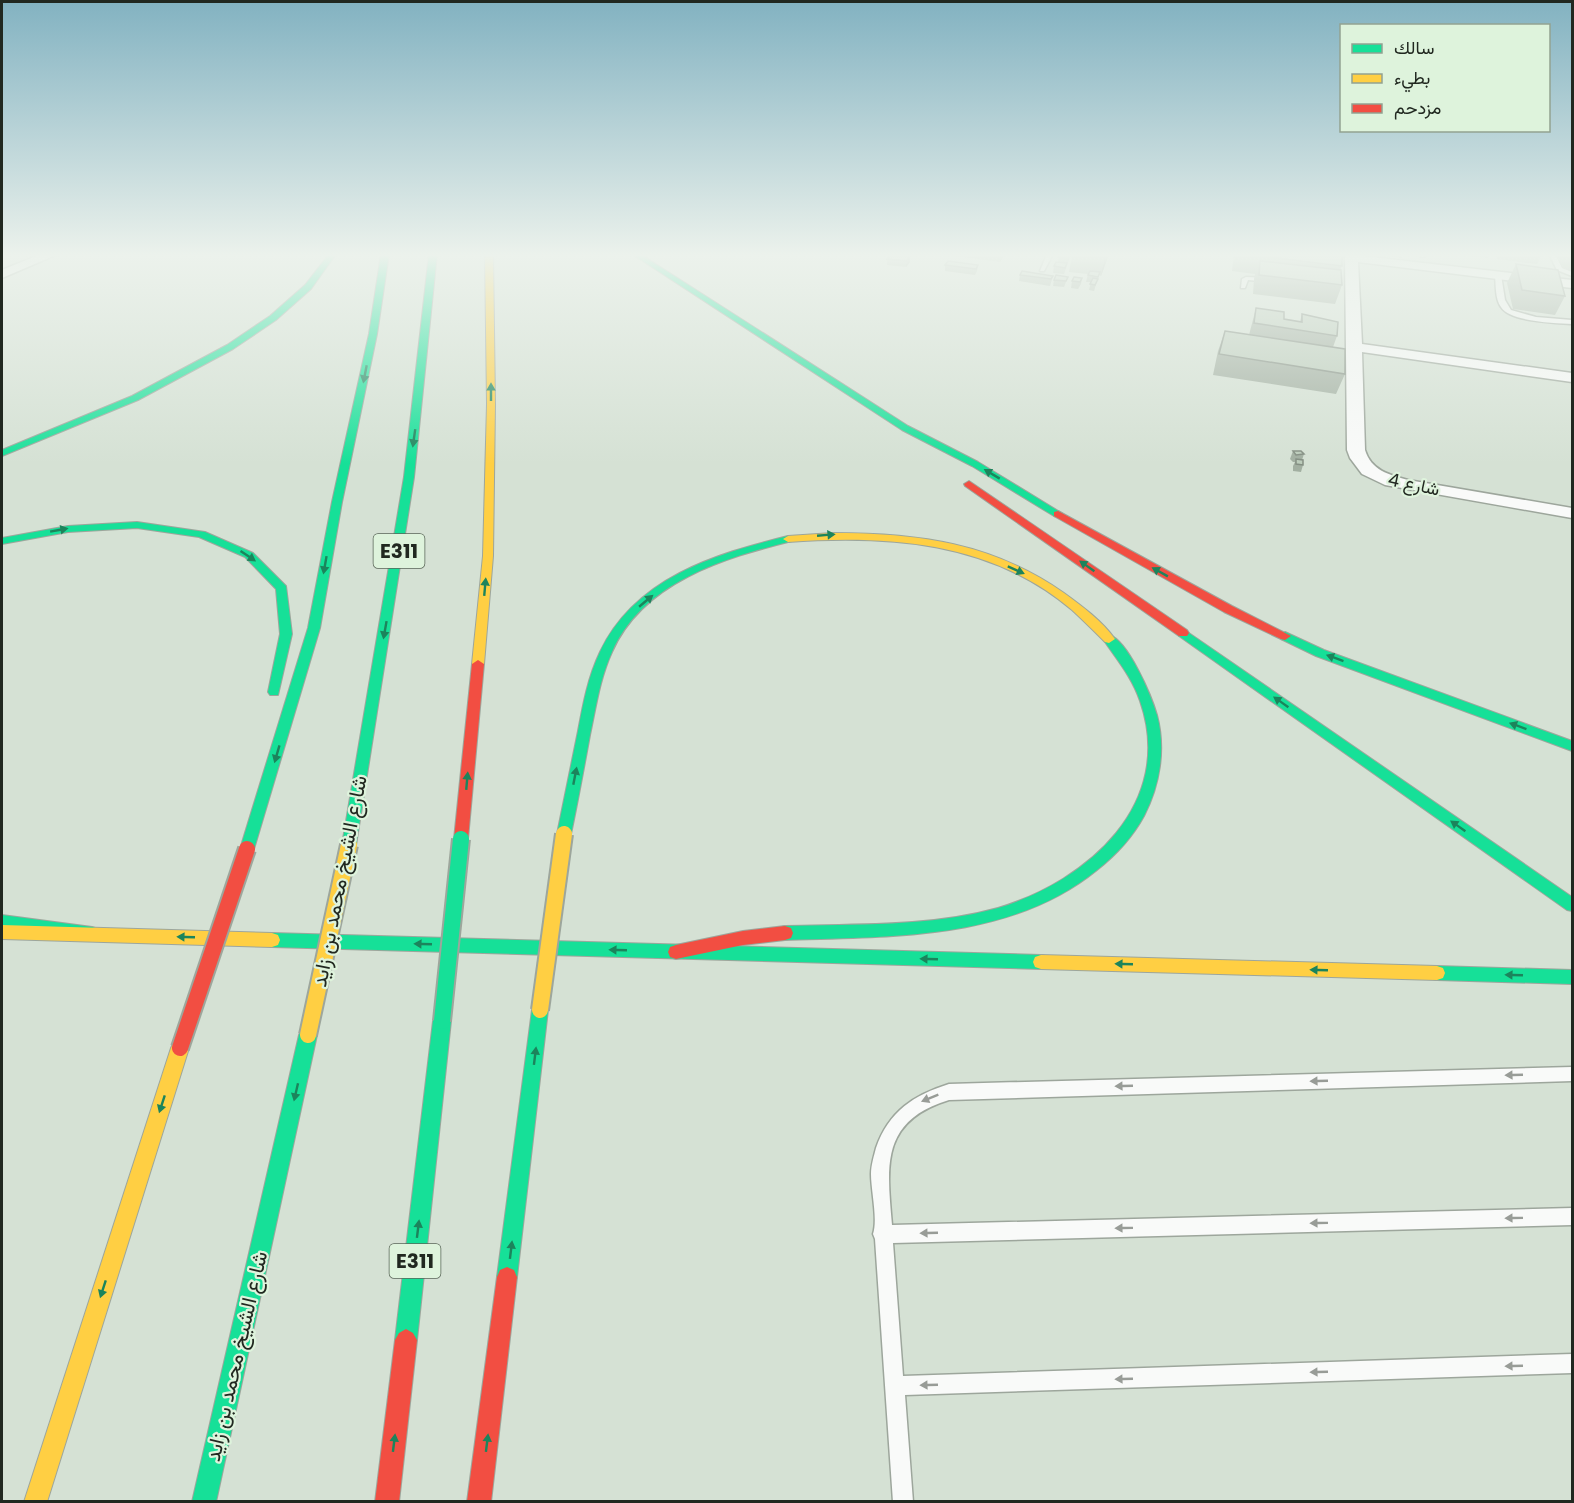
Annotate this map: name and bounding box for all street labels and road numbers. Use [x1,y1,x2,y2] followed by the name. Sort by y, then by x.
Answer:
[1386,466,1442,502] street label: شارع 4
[374,534,424,568] road number: E311
[304,773,374,989] street label: شارع الشيخ محمد بن زايد
[390,1244,440,1278] road number: E311
[198,1248,274,1464] street label: شارع الشيخ محمد بن زايد

